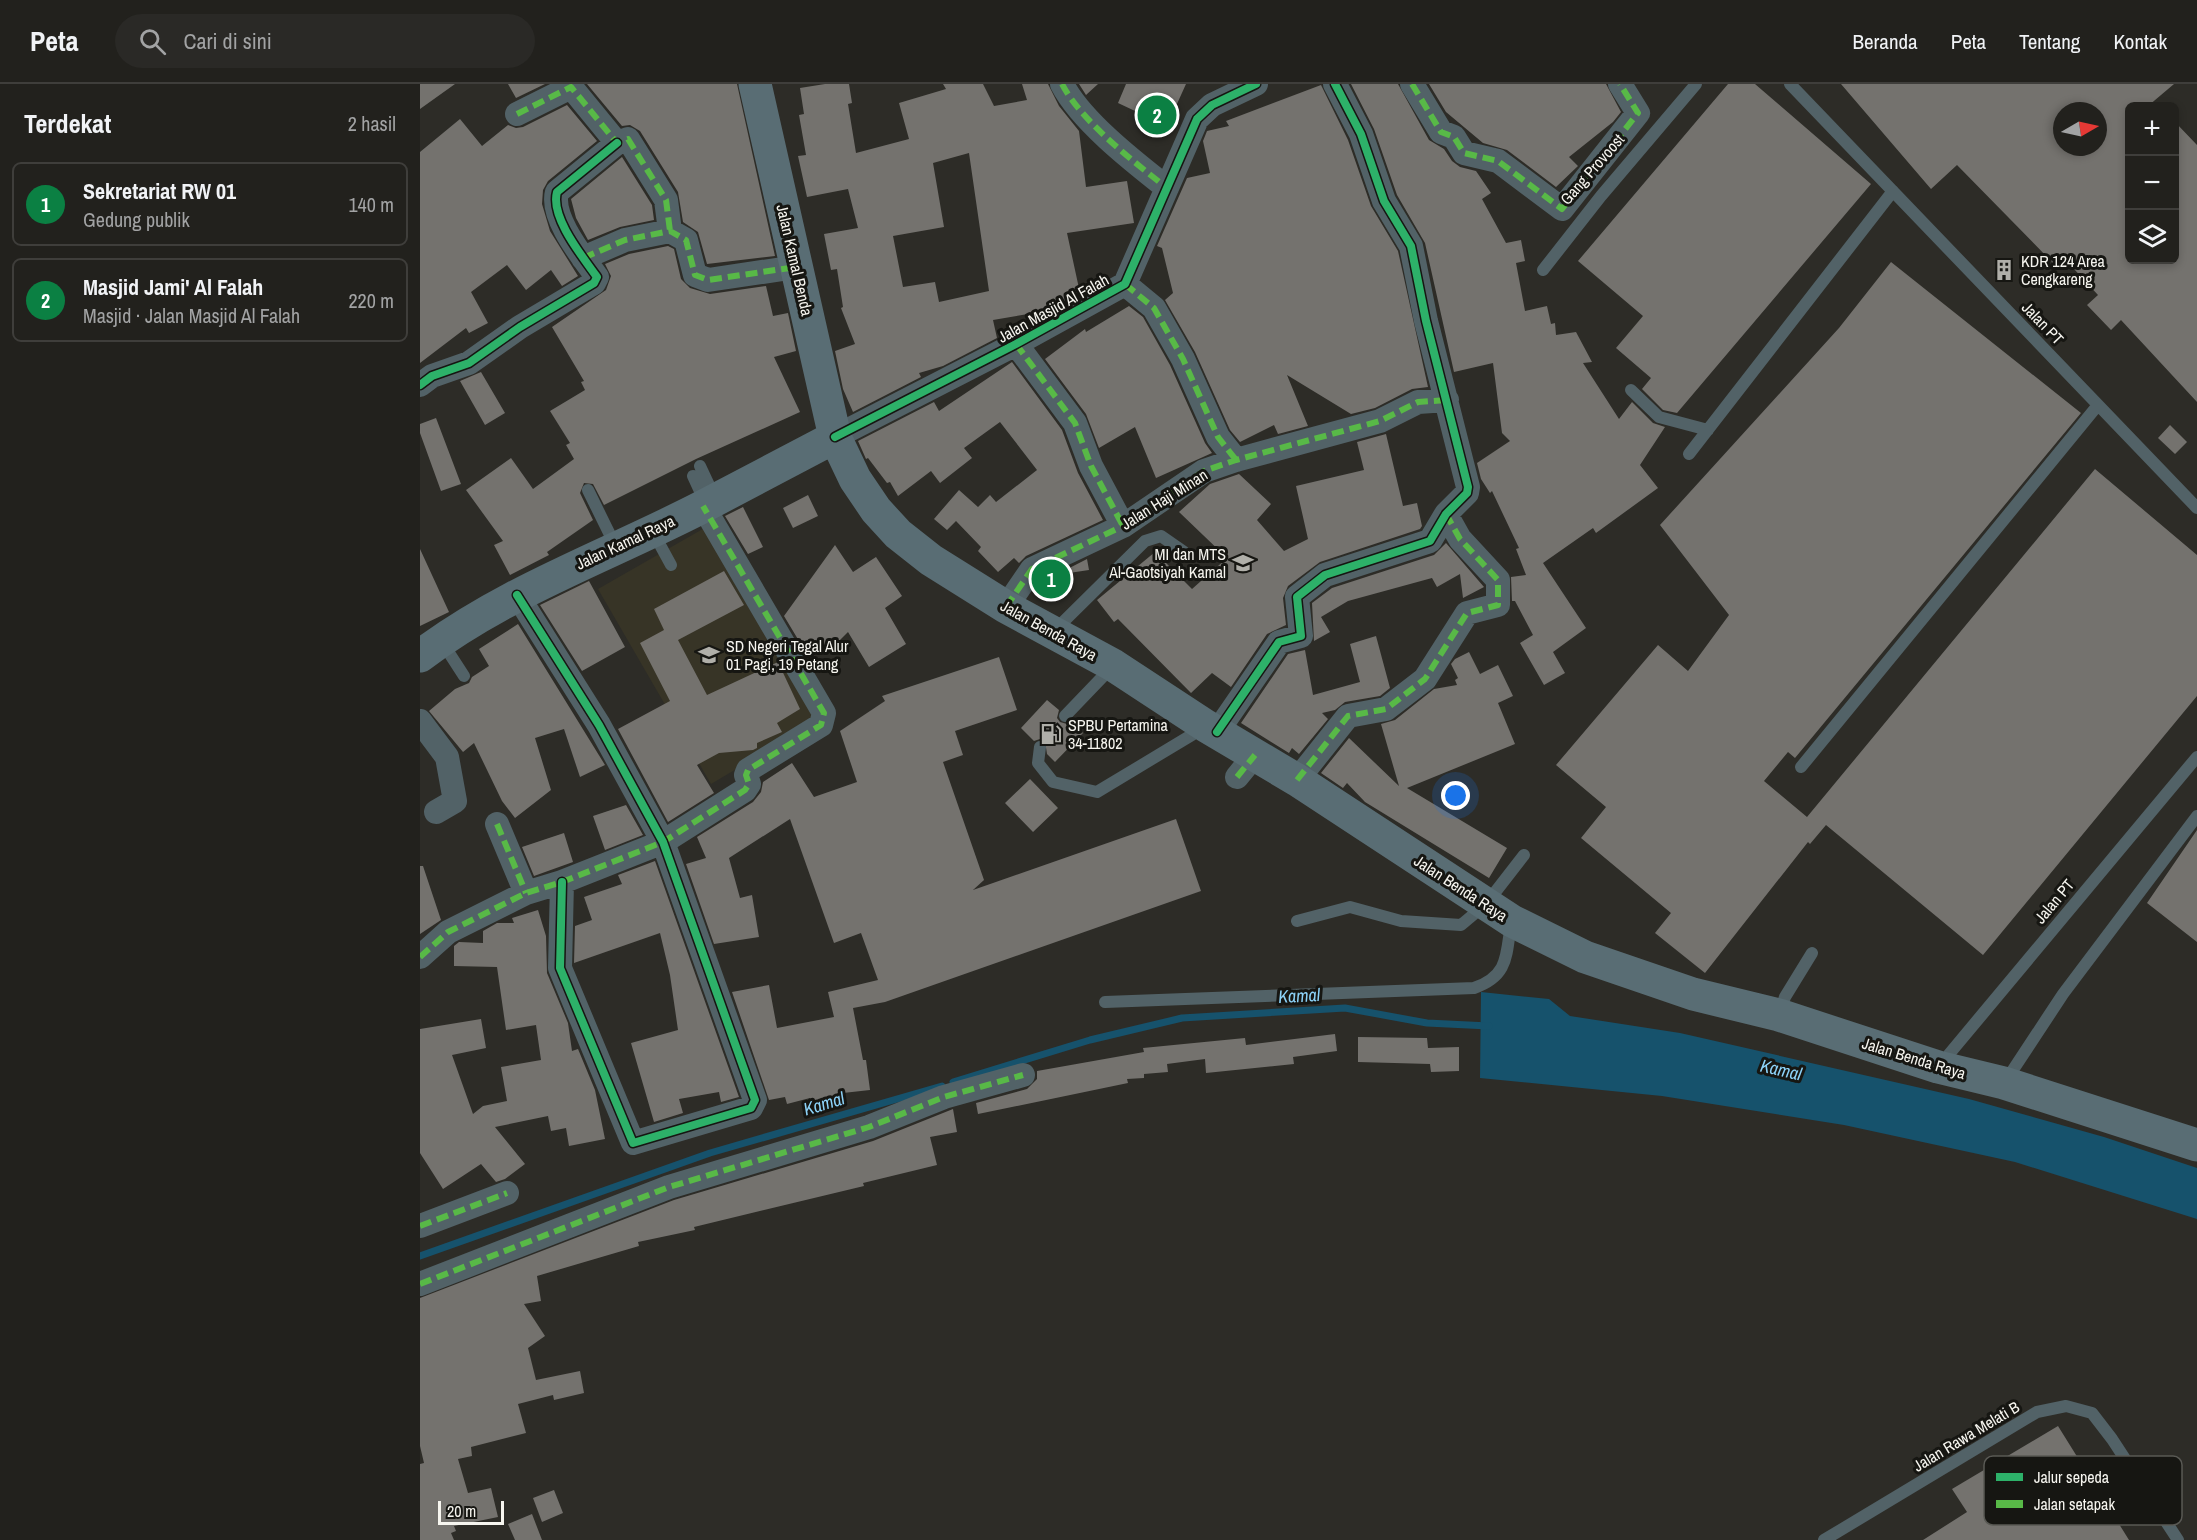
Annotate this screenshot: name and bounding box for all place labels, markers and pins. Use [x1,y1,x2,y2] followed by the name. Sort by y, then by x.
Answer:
[1138,93,1176,138] pin: 2
[2021,250,2106,290] place label: KDR 124 Area Cengkareng
[1992,258,2016,282] building icon: KDR 124 Area Cengkareng
[1108,543,1226,583] place label: MI dan MTS Al-Gaotsiyah Kamal
[1231,551,1255,575] school or university icon: MI dan MTS Al-Gaotsiyah Kamal
[1032,556,1070,602] pin: 1
[726,635,849,675] place label: SD Negeri Tegal Alur 01 Pagi, 19 Petang
[697,643,721,667] school or university icon: SD Negeri Tegal Alur 01 Pagi, 19 Petang
[1068,714,1169,754] place label: SPBU Pertamina 34-11802
[1039,722,1063,746] fuel station icon: SPBU Pertamina 34-11802

